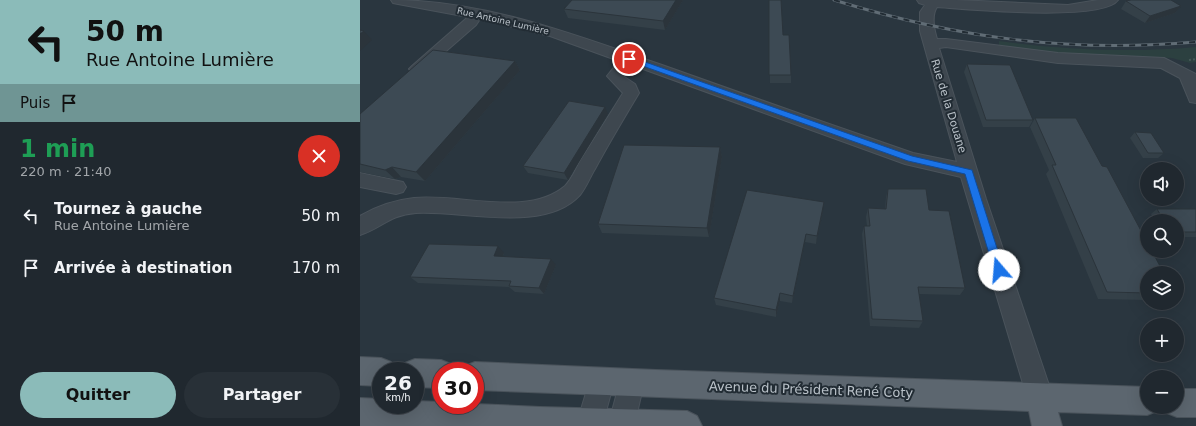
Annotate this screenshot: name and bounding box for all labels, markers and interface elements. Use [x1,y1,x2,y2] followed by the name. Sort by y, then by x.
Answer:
[456,6,550,37] street label: Rue Antoine Lumière
[86,15,164,48] text: 50 m
[20,16,72,68] icon: left
[612,42,646,76] pin
[618,48,640,70] icon: arrive
[86,49,274,70] text: Rue Antoine Lumière
[928,58,969,155] street label: Rue de la Douane
[58,92,80,114] icon: arrive
[20,94,50,112] text: Puis
[20,135,95,163] text: 1 min
[298,135,340,177] button: close
[1140,162,1184,414] map controls
[1140,162,1184,206] button: sound
[20,164,111,179] text: 220 m · 21:40
[54,200,202,218] text: Tournez à gauche
[20,205,42,227] icon: left
[302,207,340,225] text: 50 m
[1140,214,1184,258] button: search
[54,218,190,233] text: Rue Antoine Lumière
[978,249,1020,291] position arrow
[20,257,42,279] icon: arrive
[54,259,232,277] text: Arrivée à destination
[292,259,340,277] text: 170 m
[1140,266,1184,310] button: layers
[1140,318,1184,362] button: +
[432,362,484,414] speed limit sign: 30
[1140,370,1184,414] button: −
[384,371,412,395] text: 26
[20,372,176,418] button: Quitter
[184,372,340,418] button: Partager
[709,378,914,401] street label: Avenue du Président René Coty
[385,392,411,403] text: km/h

